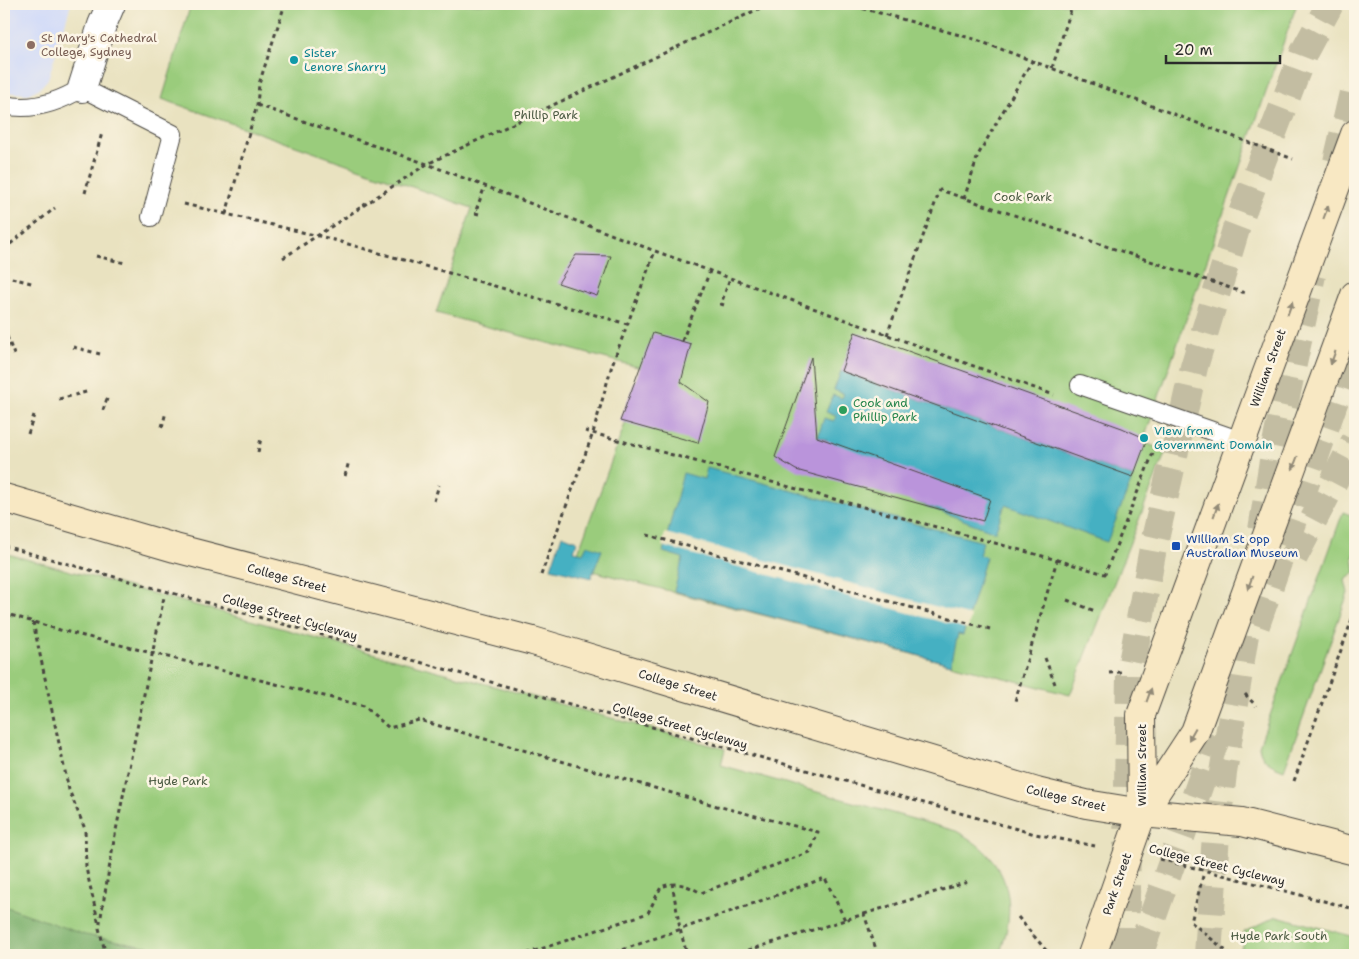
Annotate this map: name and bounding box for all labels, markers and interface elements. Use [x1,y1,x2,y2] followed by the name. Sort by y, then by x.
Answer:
[41,30,157,60] place label: St Mary's Cathedral College, Sydney
[1166,32,1280,64] scale bar
[25,39,37,51] marker: St Mary's Cathedral College, Sydney
[1174,40,1213,60] text: 20 m
[304,45,386,75] place label: Sister Lenore Sharry
[288,54,300,66] marker: Sister Lenore Sharry
[514,107,578,123] park label: Phillip Park
[994,189,1052,205] park label: Cook Park
[1322,204,1330,219] one-way arrow
[1286,300,1294,315] one-way arrow
[1246,327,1290,409] street label: William Street
[1329,350,1336,365] one-way arrow
[853,395,918,425] place label: Cook and Phillip Park
[837,404,849,416] marker: Cook and Phillip Park
[1154,423,1273,453] place label: View from Government Domain
[1138,432,1150,444] marker: View from Government Domain
[1291,455,1298,470] one-way arrow
[1213,502,1220,517] one-way arrow
[1186,531,1298,561] place label: William St opp Australian Museum
[1170,540,1182,552] marker: William St opp Australian Museum
[246,560,328,596] street label: College Street
[1246,576,1254,591] one-way arrow
[221,590,359,644] street label: College Street Cycleway
[637,665,719,705] street label: College Street
[1145,687,1153,702] one-way arrow
[611,699,749,753] street label: College Street Cycleway
[1134,724,1150,806] street label: William Street
[1188,728,1197,741] one-way arrow
[148,773,208,789] park label: Hyde Park
[1024,781,1108,815] street label: College Street
[1147,840,1287,890] street label: College Street Cycleway
[1099,851,1135,917] street label: Park Street
[1230,928,1328,944] park label: Hyde Park South

